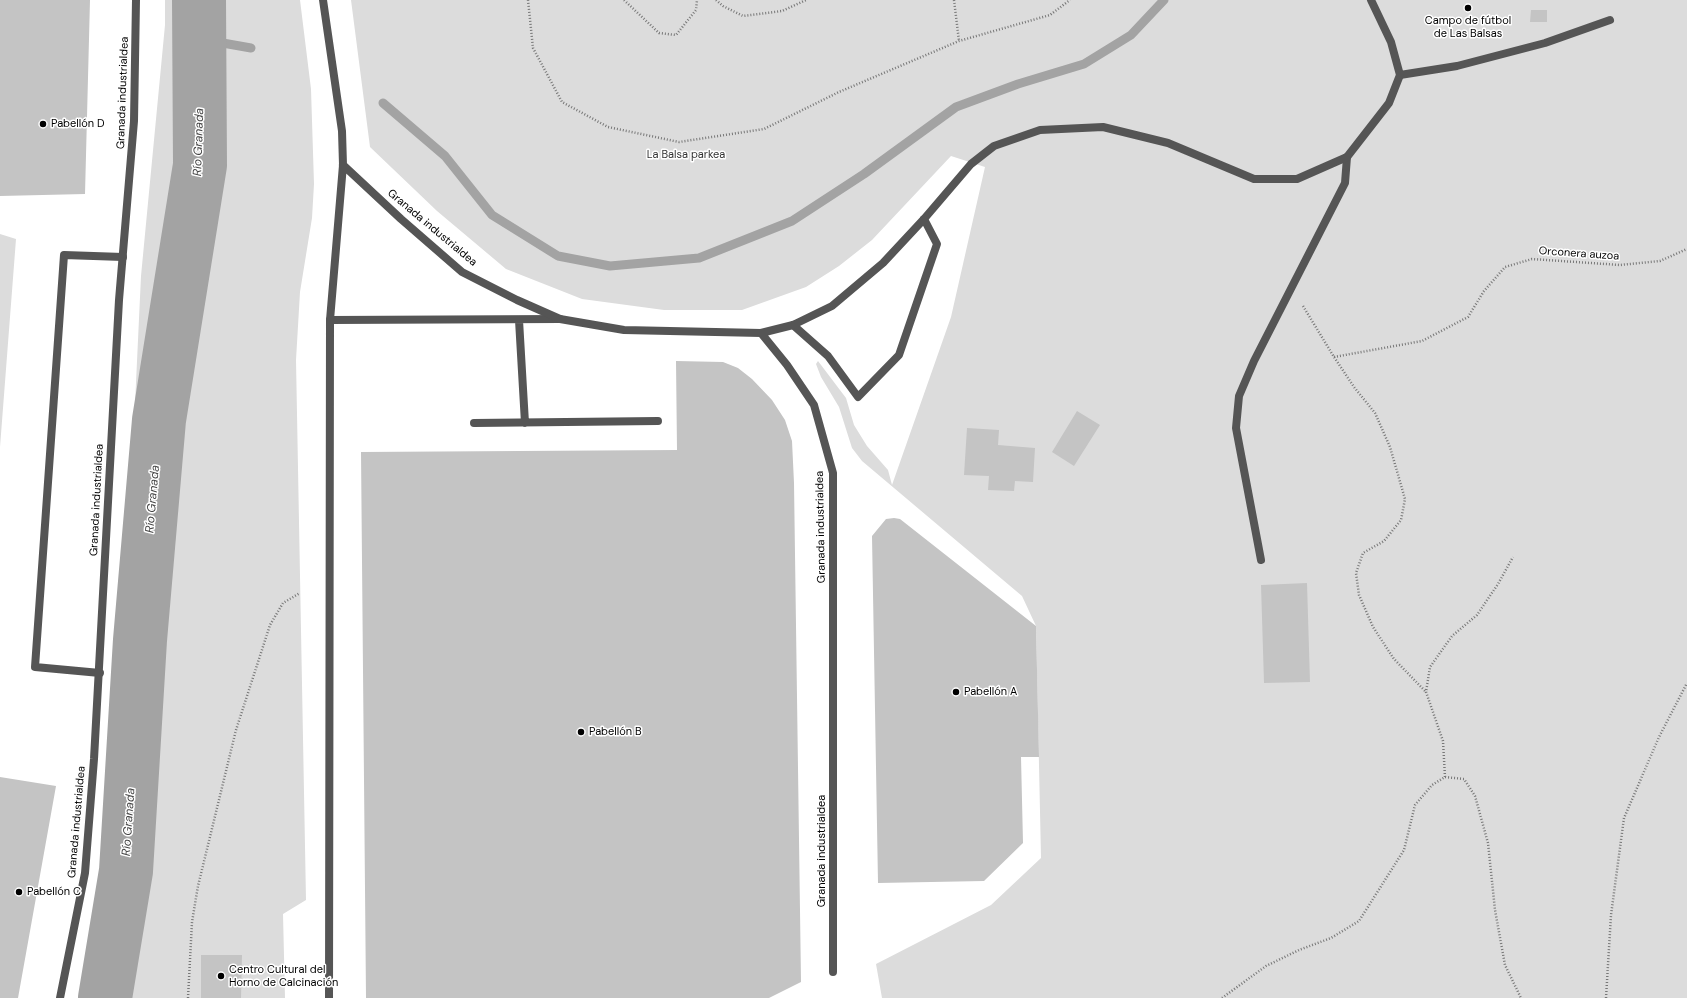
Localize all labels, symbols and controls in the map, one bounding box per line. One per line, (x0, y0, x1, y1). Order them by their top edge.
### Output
marker: Campo de fútbol de Las Balsas (1463, 3, 1473, 13)
place label: Campo de fútbol de Las Balsas (1425, 14, 1511, 40)
street label: Granada industrialdea (114, 37, 132, 149)
water label: Río Granada (191, 108, 207, 176)
place label: Pabellón D (51, 117, 104, 131)
marker: Pabellón D (38, 119, 48, 129)
park label: La Balsa parkea (647, 148, 725, 162)
street label: Granada industrialdea (385, 187, 479, 269)
street label: Orconera auzoa (1538, 245, 1620, 263)
street label: Granada industrialdea (87, 443, 107, 557)
water label: Río Granada (143, 464, 163, 534)
street label: Granada industrialdea (813, 471, 829, 583)
place label: Pabellón A (964, 685, 1017, 699)
marker: Pabellón A (951, 687, 961, 697)
place label: Pabellón B (589, 725, 642, 739)
marker: Pabellón B (576, 727, 586, 737)
street label: Granada industrialdea (66, 765, 88, 879)
water label: Río Granada (119, 787, 139, 857)
street label: Granada industrialdea (815, 795, 829, 907)
place label: Pabellón C (27, 885, 81, 899)
marker: Pabellón C (14, 887, 24, 897)
place label: Centro Cultural del Horno de Calcinación (229, 963, 338, 989)
marker: Centro Cultural del Horno de Calcinación (216, 971, 226, 981)

